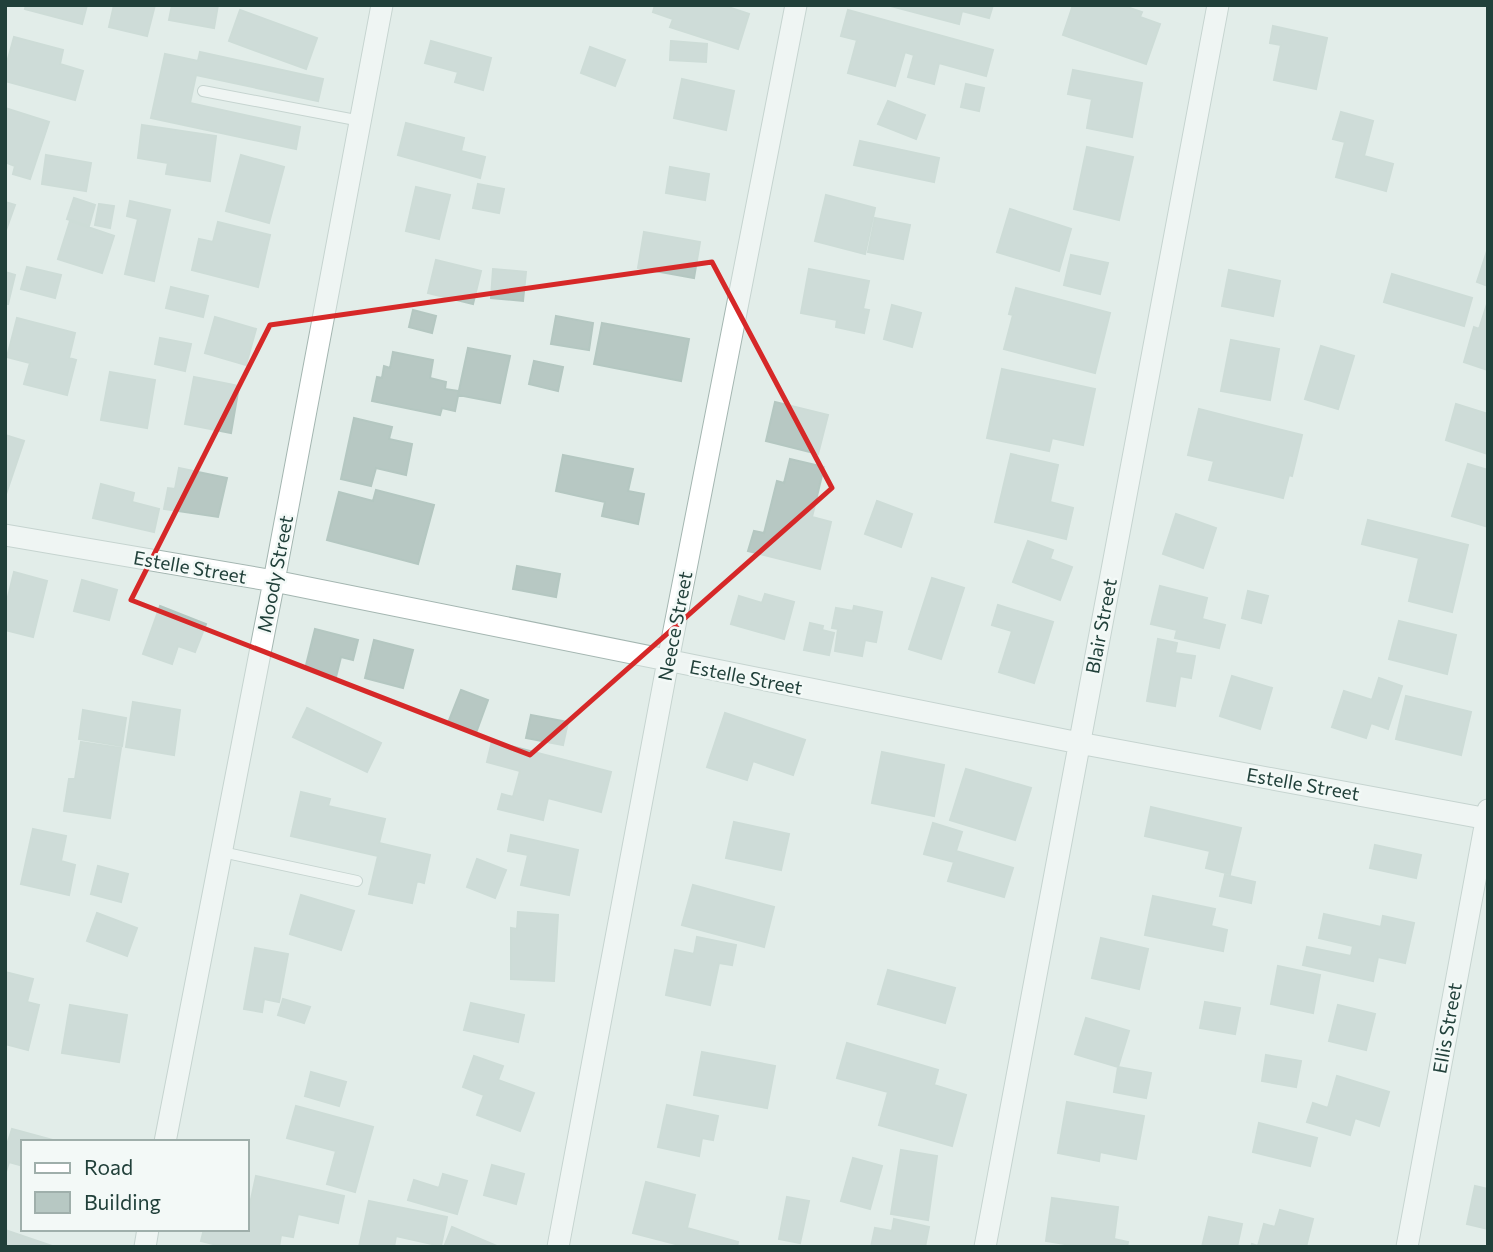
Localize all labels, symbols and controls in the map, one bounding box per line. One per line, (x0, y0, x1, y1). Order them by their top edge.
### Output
street label: Moody Street (252, 513, 297, 635)
street label: Estelle Street (132, 545, 249, 588)
street label: Neece Street (653, 569, 696, 683)
street label: Blair Street (1080, 576, 1121, 676)
street label: Estelle Street (688, 654, 805, 699)
street label: Estelle Street (1245, 762, 1362, 805)
street label: Ellis Street (1427, 981, 1466, 1075)
legend (21, 1140, 248, 1231)
text: Road (84, 1154, 133, 1179)
text: Building (84, 1189, 161, 1214)

